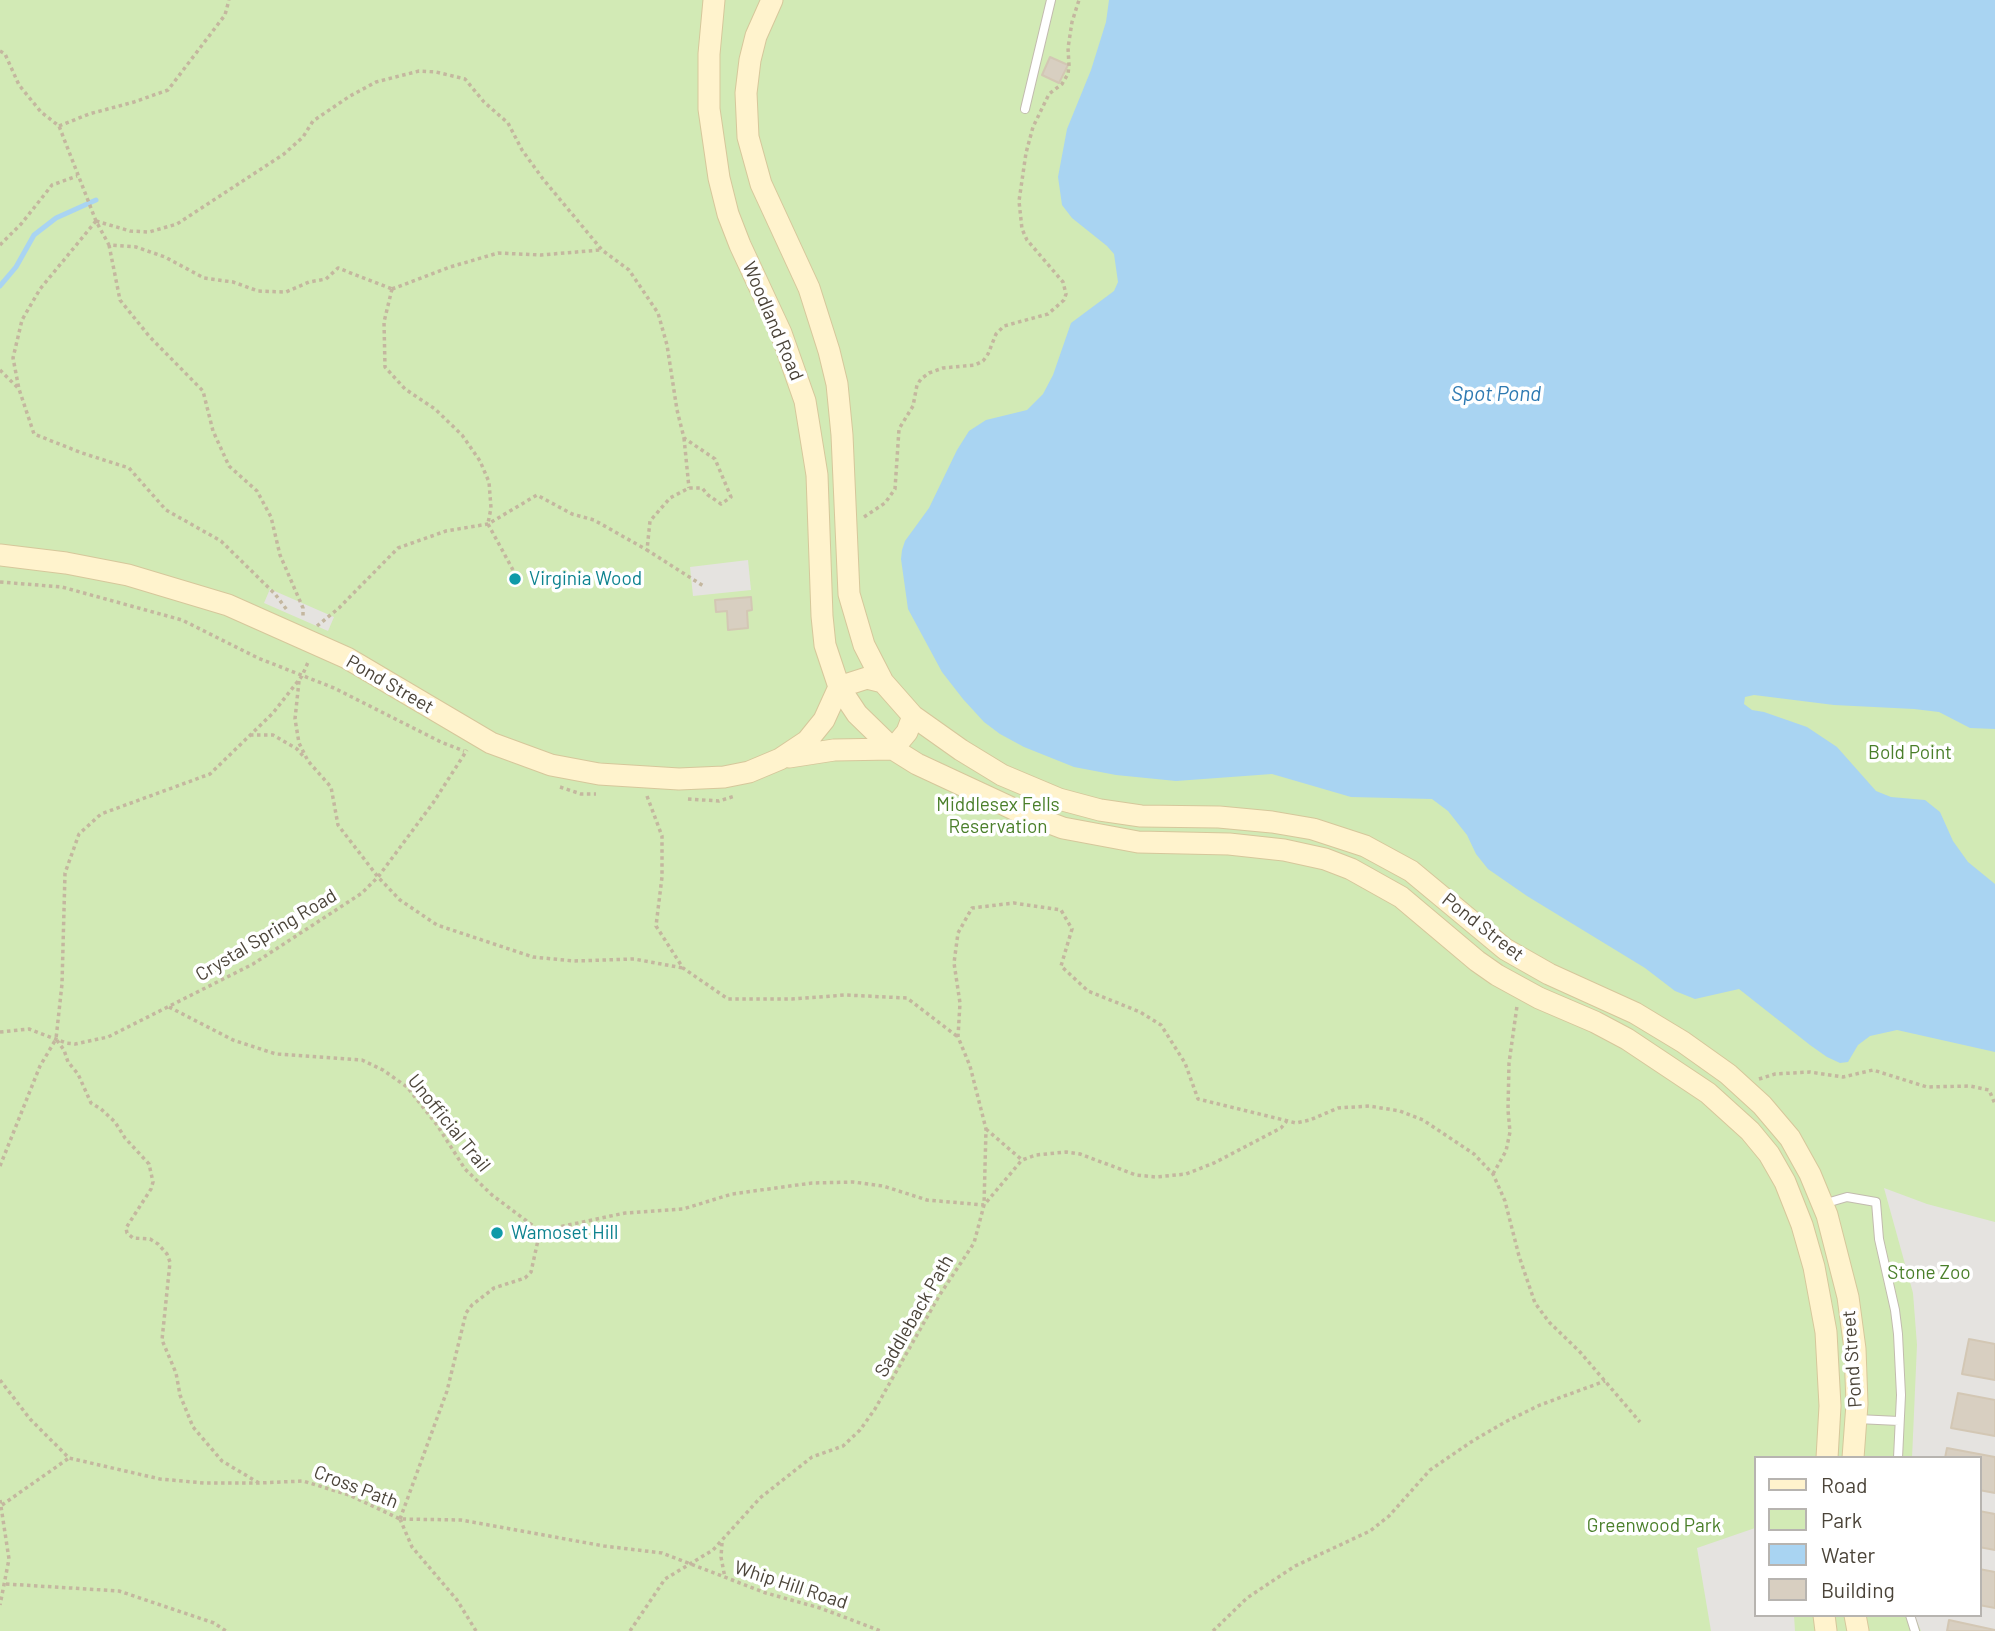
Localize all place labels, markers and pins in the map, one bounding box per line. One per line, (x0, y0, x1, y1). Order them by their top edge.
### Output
place label: Virginia Wood (529, 568, 642, 590)
marker: Virginia Wood (507, 571, 523, 587)
place label: Wamoset Hill (511, 1222, 618, 1244)
marker: Wamoset Hill (489, 1225, 505, 1241)

